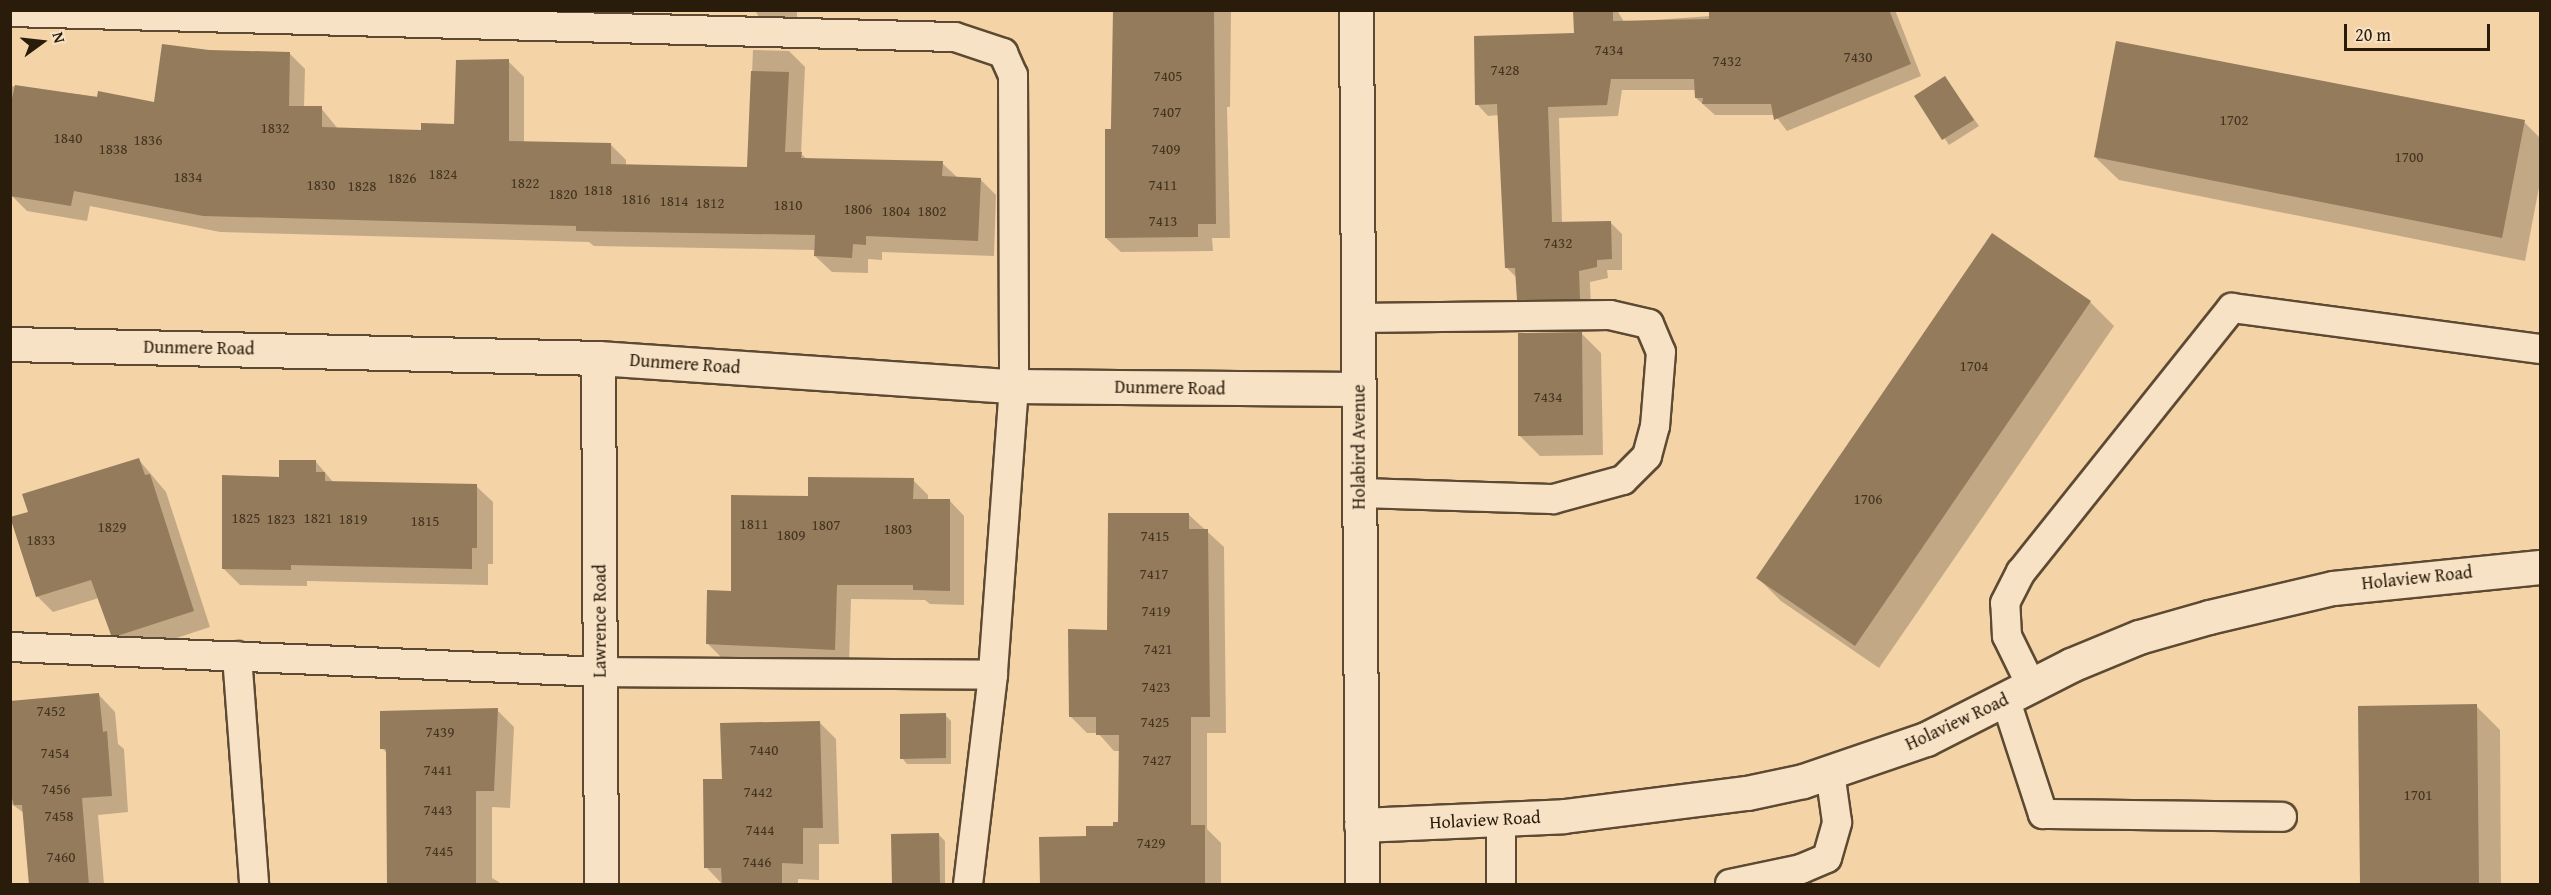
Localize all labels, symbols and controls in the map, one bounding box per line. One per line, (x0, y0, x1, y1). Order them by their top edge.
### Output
north arrow (12, 12, 72, 72)
scale bar (2347, 12, 2492, 50)
text: 20 m (2355, 21, 2391, 48)
text: N (46, 29, 72, 46)
house number: 7434 (1595, 41, 1623, 59)
house number: 7430 (1844, 48, 1872, 66)
house number: 7432 (1713, 52, 1741, 70)
house number: 7428 (1491, 61, 1519, 79)
house number: 7405 (1154, 67, 1182, 85)
house number: 7407 (1153, 103, 1181, 121)
house number: 1702 (2220, 111, 2248, 129)
house number: 1832 (261, 119, 289, 137)
house number: 1840 (54, 129, 82, 147)
house number: 1836 (134, 131, 162, 149)
house number: 1838 (99, 140, 127, 158)
house number: 7409 (1152, 140, 1180, 158)
house number: 1700 (2395, 148, 2423, 166)
house number: 1824 (429, 165, 457, 183)
house number: 1834 (174, 168, 202, 186)
house number: 1826 (388, 169, 416, 187)
house number: 1822 (511, 174, 539, 192)
house number: 1830 (307, 176, 335, 194)
house number: 7411 (1149, 176, 1177, 194)
house number: 1828 (348, 177, 376, 195)
house number: 1818 (584, 181, 612, 199)
house number: 1820 (549, 185, 577, 203)
house number: 1816 (622, 190, 650, 208)
house number: 1814 (660, 192, 688, 210)
house number: 1812 (696, 194, 724, 212)
house number: 1810 (774, 196, 802, 214)
house number: 1806 (844, 200, 872, 218)
house number: 1804 (882, 202, 910, 220)
house number: 1802 (918, 202, 946, 220)
house number: 7413 (1149, 212, 1177, 230)
house number: 7432 (1544, 234, 1572, 252)
street label: Dunmere Road (143, 336, 255, 360)
street label: Dunmere Road (629, 349, 741, 379)
house number: 1704 (1960, 357, 1988, 375)
street label: Dunmere Road (1114, 376, 1226, 400)
street label: Holabird Avenue (1348, 384, 1370, 510)
house number: 7434 (1534, 388, 1562, 406)
house number: 1706 (1854, 490, 1882, 508)
house number: 1825 (232, 509, 260, 527)
house number: 1821 (304, 509, 332, 527)
house number: 1823 (267, 510, 295, 528)
house number: 1819 (339, 510, 367, 528)
house number: 1815 (411, 512, 439, 530)
house number: 1811 (740, 515, 768, 533)
house number: 1807 (812, 516, 840, 534)
house number: 1829 (98, 518, 126, 536)
house number: 1803 (884, 520, 912, 538)
house number: 1809 (777, 526, 805, 544)
house number: 7415 (1141, 527, 1169, 545)
house number: 1833 (27, 531, 55, 549)
street label: Holaview Road (2361, 561, 2473, 595)
street label: Lawrence Road (589, 564, 611, 678)
house number: 7417 (1140, 565, 1168, 583)
house number: 7419 (1142, 602, 1170, 620)
house number: 7421 (1144, 640, 1172, 658)
house number: 7423 (1142, 678, 1170, 696)
street label: Holaview Road (1902, 689, 2012, 755)
house number: 7452 (37, 702, 65, 720)
house number: 7425 (1141, 713, 1169, 731)
house number: 7439 (426, 723, 454, 741)
house number: 7440 (750, 741, 778, 759)
house number: 7454 (41, 744, 69, 762)
house number: 7427 (1143, 751, 1171, 769)
house number: 7441 (424, 761, 452, 779)
house number: 7456 (42, 780, 70, 798)
house number: 7442 (744, 783, 772, 801)
house number: 1701 (2404, 786, 2432, 804)
house number: 7443 (424, 801, 452, 819)
street label: Holaview Road (1429, 806, 1541, 834)
house number: 7458 (45, 807, 73, 825)
house number: 7444 (746, 821, 774, 839)
house number: 7429 (1137, 834, 1165, 852)
house number: 7445 (425, 842, 453, 860)
house number: 7460 (47, 848, 75, 866)
house number: 7446 (743, 853, 771, 871)

